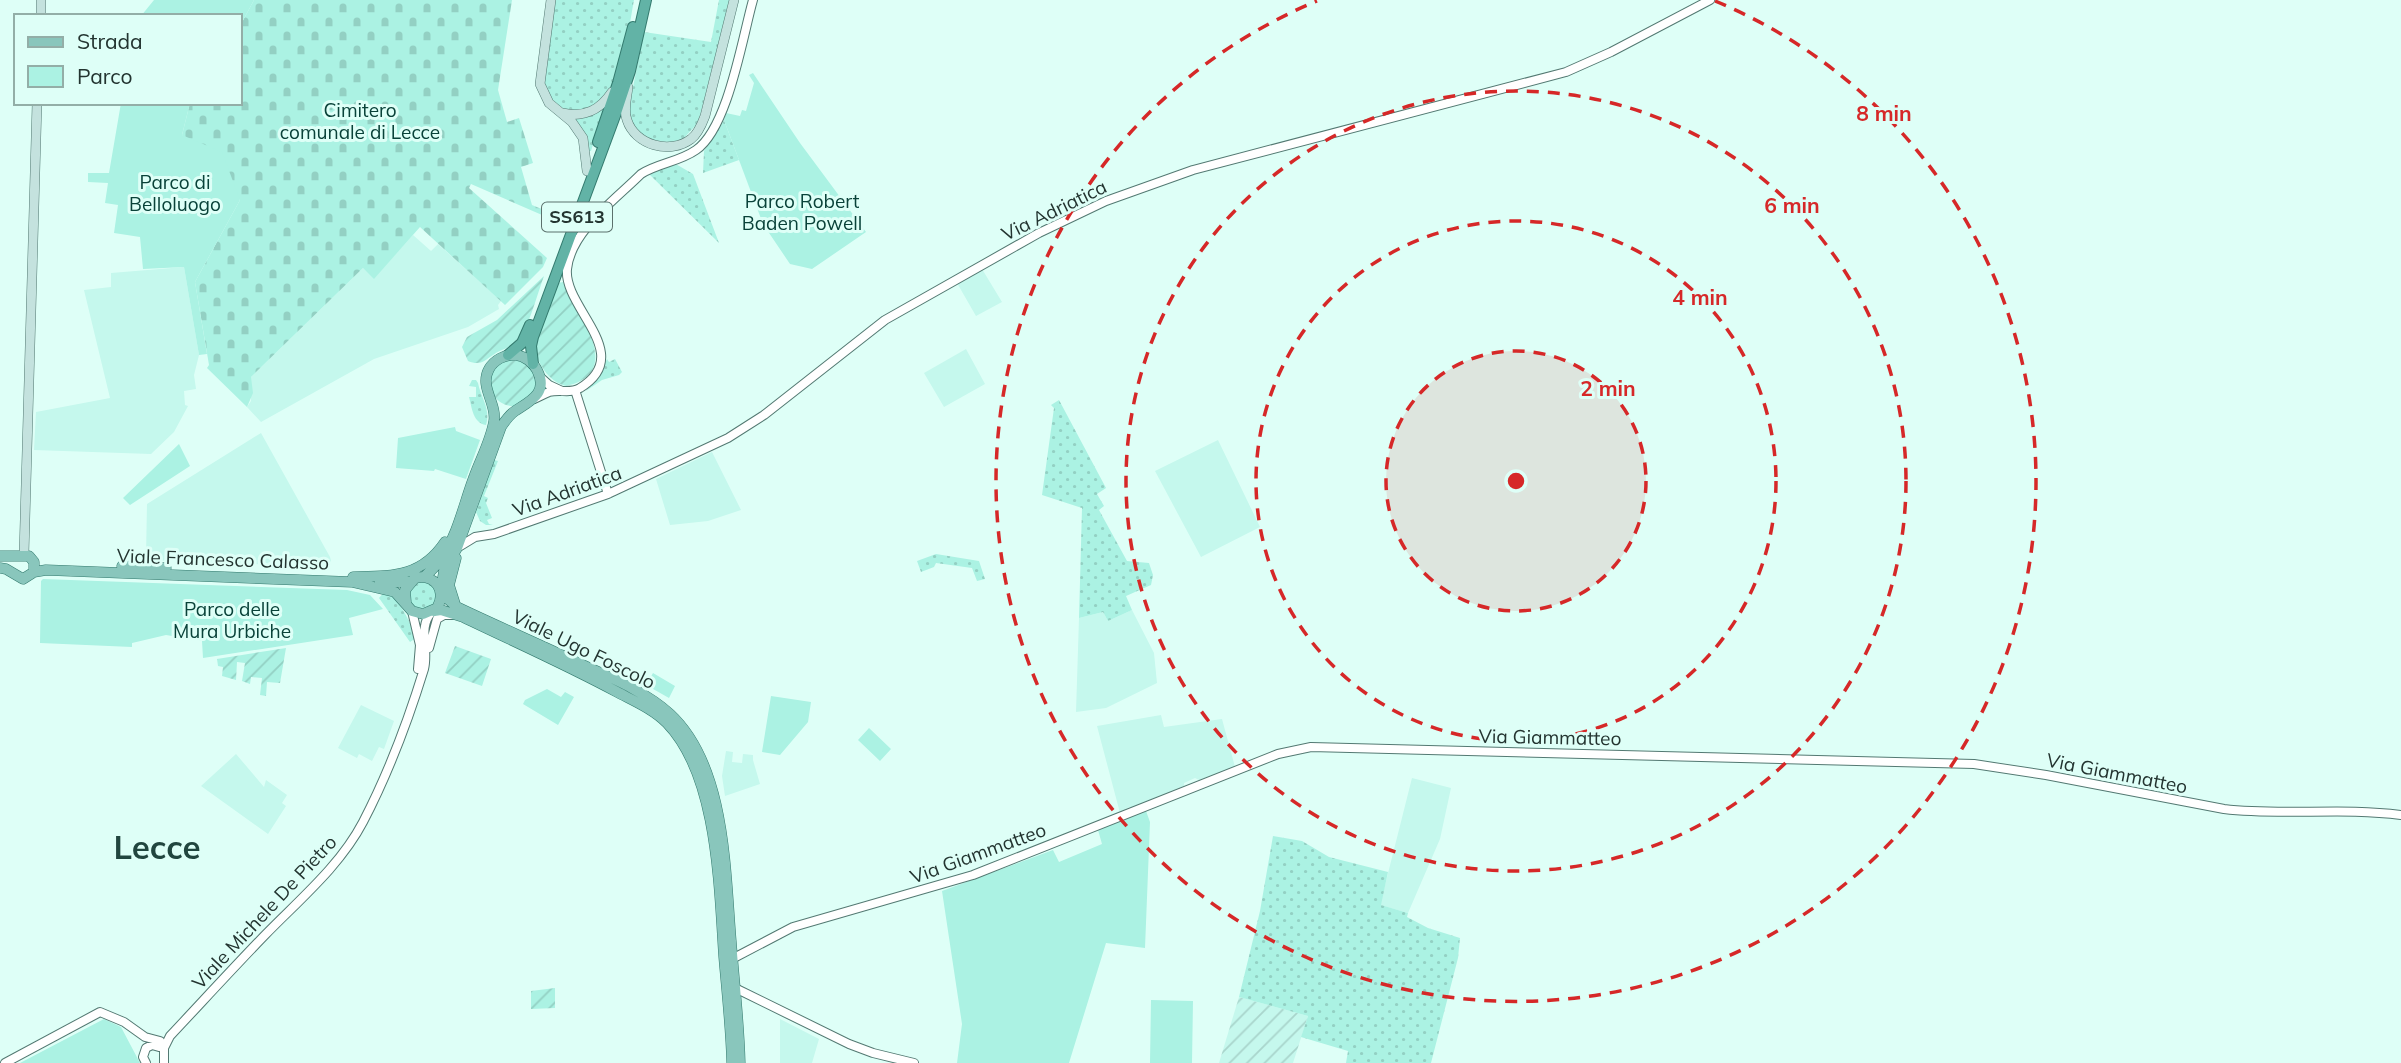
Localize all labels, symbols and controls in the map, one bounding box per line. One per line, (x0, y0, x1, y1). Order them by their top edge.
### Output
legend (14, 14, 242, 105)
text: Strada (77, 28, 143, 54)
text: Parco (77, 63, 132, 89)
park label: Cimitero comunale di Lecce (280, 98, 440, 144)
text: 8 min (1856, 100, 1912, 126)
park label: Parco di Belloluogo (129, 170, 221, 216)
street label: Via Adriatica (997, 174, 1111, 246)
park label: Parco Robert Baden Powell (742, 189, 862, 235)
text: 6 min (1764, 192, 1820, 218)
road number: SS613 (542, 202, 612, 232)
text: 4 min (1672, 284, 1728, 310)
text: 2 min (1580, 375, 1636, 401)
street label: Via Adriatica (509, 460, 625, 522)
centre of rings (1504, 469, 1528, 493)
street label: Viale Francesco Calasso (116, 543, 330, 575)
park label: Parco delle Mura Urbiche (173, 597, 291, 643)
street label: Viale Ugo Foscolo (509, 604, 659, 694)
street label: Via Giammatteo (1478, 724, 1622, 750)
street label: Via Giammatteo (2045, 748, 2189, 798)
street label: Via Giammatteo (907, 817, 1049, 889)
district label: Lecce (113, 826, 201, 867)
street label: Viale Michele De Pietro (187, 830, 341, 994)

